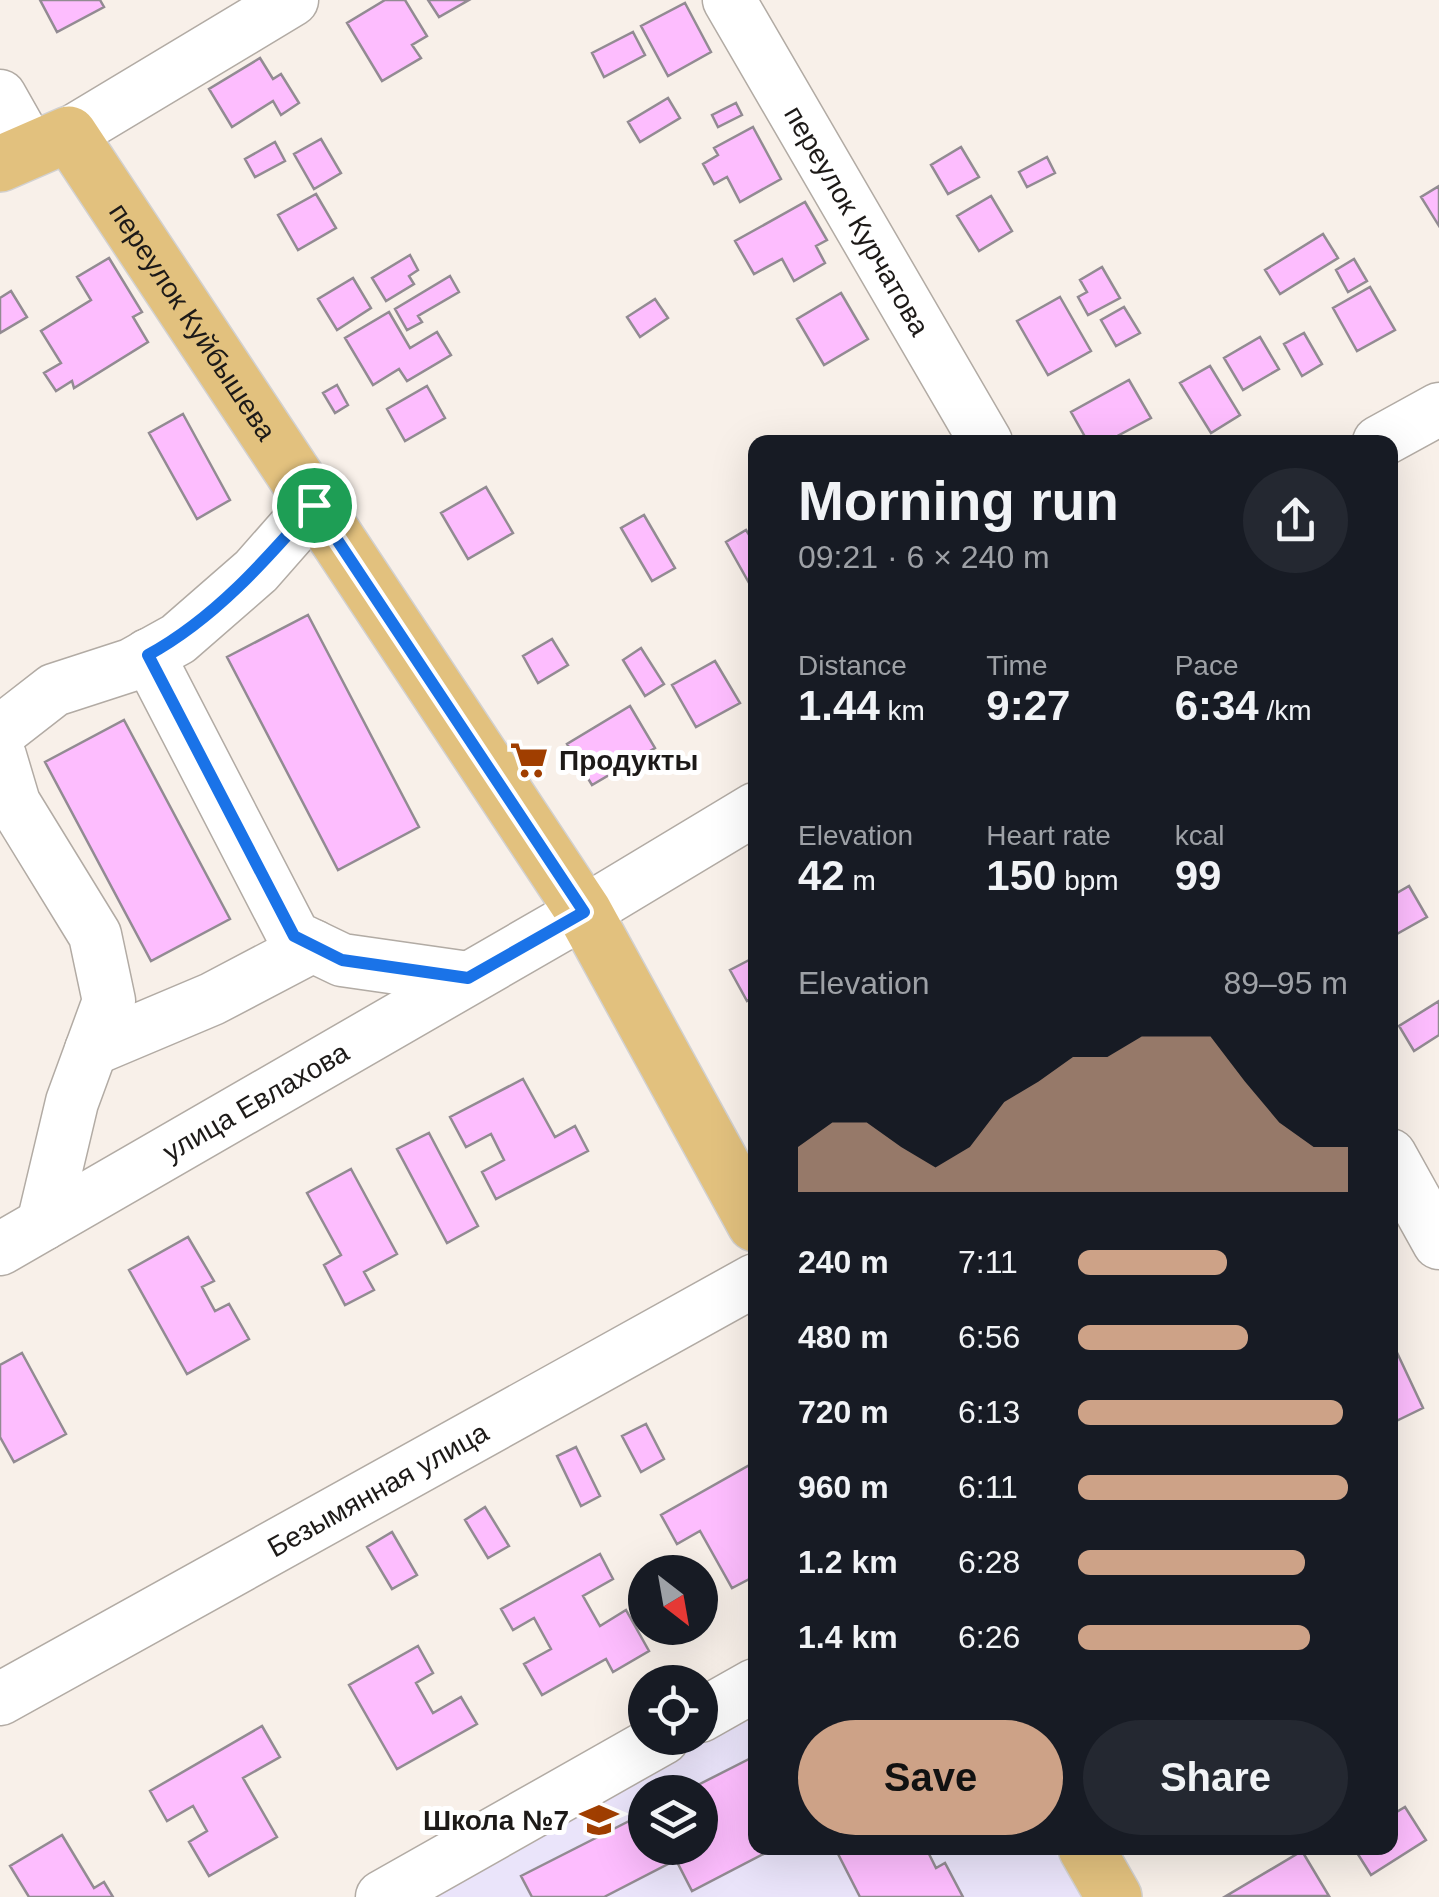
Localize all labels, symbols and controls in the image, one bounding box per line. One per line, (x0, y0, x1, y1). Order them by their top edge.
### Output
street label: переулок Курчатова (778, 101, 936, 341)
street label: переулок Куйбышева (103, 197, 282, 446)
pin (272, 463, 357, 548)
button: share (1243, 468, 1348, 573)
text: Morning run (798, 470, 1119, 532)
icon: arrive (287, 478, 342, 533)
text: 09:21 · 6 × 240 m (798, 539, 1050, 575)
text: Distance (798, 650, 907, 681)
text: Time (986, 650, 1048, 681)
text: Pace (1175, 650, 1238, 681)
text: 1.44 (798, 682, 880, 729)
text: 9:27 (986, 682, 1070, 729)
text: 6:34 (1175, 682, 1259, 729)
text: km (880, 695, 925, 726)
text: /km (1259, 695, 1312, 726)
supermarket icon: Продукты (508, 739, 550, 781)
place label: Продукты (559, 745, 698, 776)
text: Elevation (798, 820, 913, 851)
text: Heart rate (986, 820, 1111, 851)
text: kcal (1175, 820, 1224, 851)
text: 42 (798, 852, 845, 899)
text: 150 (986, 852, 1056, 899)
text: 99 (1175, 852, 1221, 899)
text: m (845, 865, 876, 896)
text: bpm (1056, 865, 1119, 896)
text: Elevation (798, 965, 930, 1001)
text: 89–95 m (1223, 965, 1348, 1001)
street label: улица Евлахова (157, 1036, 354, 1168)
text: 240 m (798, 1244, 889, 1280)
text: 7:11 (958, 1244, 1018, 1280)
text: 480 m (798, 1319, 889, 1355)
text: 6:56 (958, 1319, 1020, 1355)
text: 720 m (798, 1394, 889, 1430)
text: 6:13 (958, 1394, 1020, 1430)
street label: Безымянная улица (262, 1416, 494, 1563)
text: 960 m (798, 1469, 889, 1505)
text: 6:11 (958, 1469, 1018, 1505)
text: 1.2 km (798, 1544, 898, 1580)
text: 6:28 (958, 1544, 1020, 1580)
north arrow (628, 1555, 718, 1645)
map controls (628, 1555, 718, 1865)
text: 1.4 km (798, 1619, 898, 1655)
text: 6:26 (958, 1619, 1020, 1655)
button: locate (628, 1665, 718, 1755)
button: Save (798, 1720, 1063, 1835)
button: Share (1083, 1720, 1348, 1835)
button: layers (628, 1775, 718, 1865)
school or university icon: Школа №7 (578, 1799, 620, 1841)
place label: Школа №7 (423, 1805, 569, 1836)

